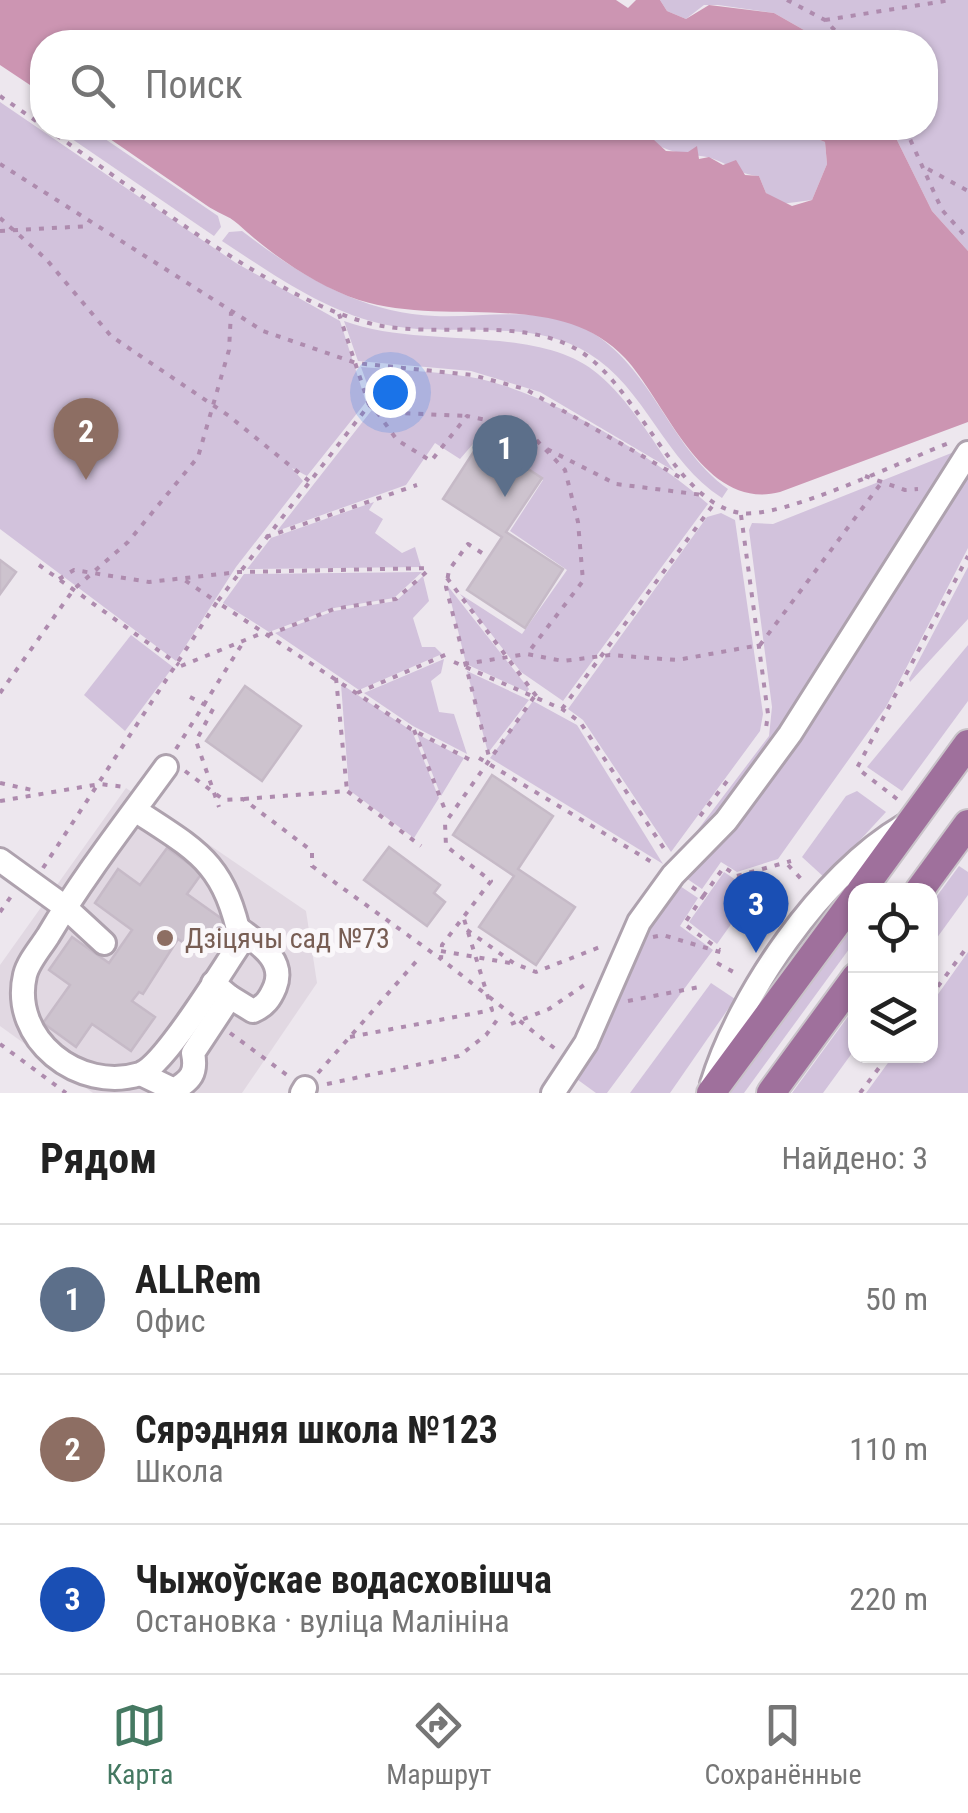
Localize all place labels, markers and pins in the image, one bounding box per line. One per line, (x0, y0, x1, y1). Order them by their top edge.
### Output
pin: 2 (54, 398, 118, 480)
pin: 1 (472, 414, 538, 497)
pin: 3 (724, 870, 788, 953)
place label: Дзіцячы сад №73 (185, 922, 390, 955)
marker: Дзіцячы сад №73 (154, 927, 176, 949)

